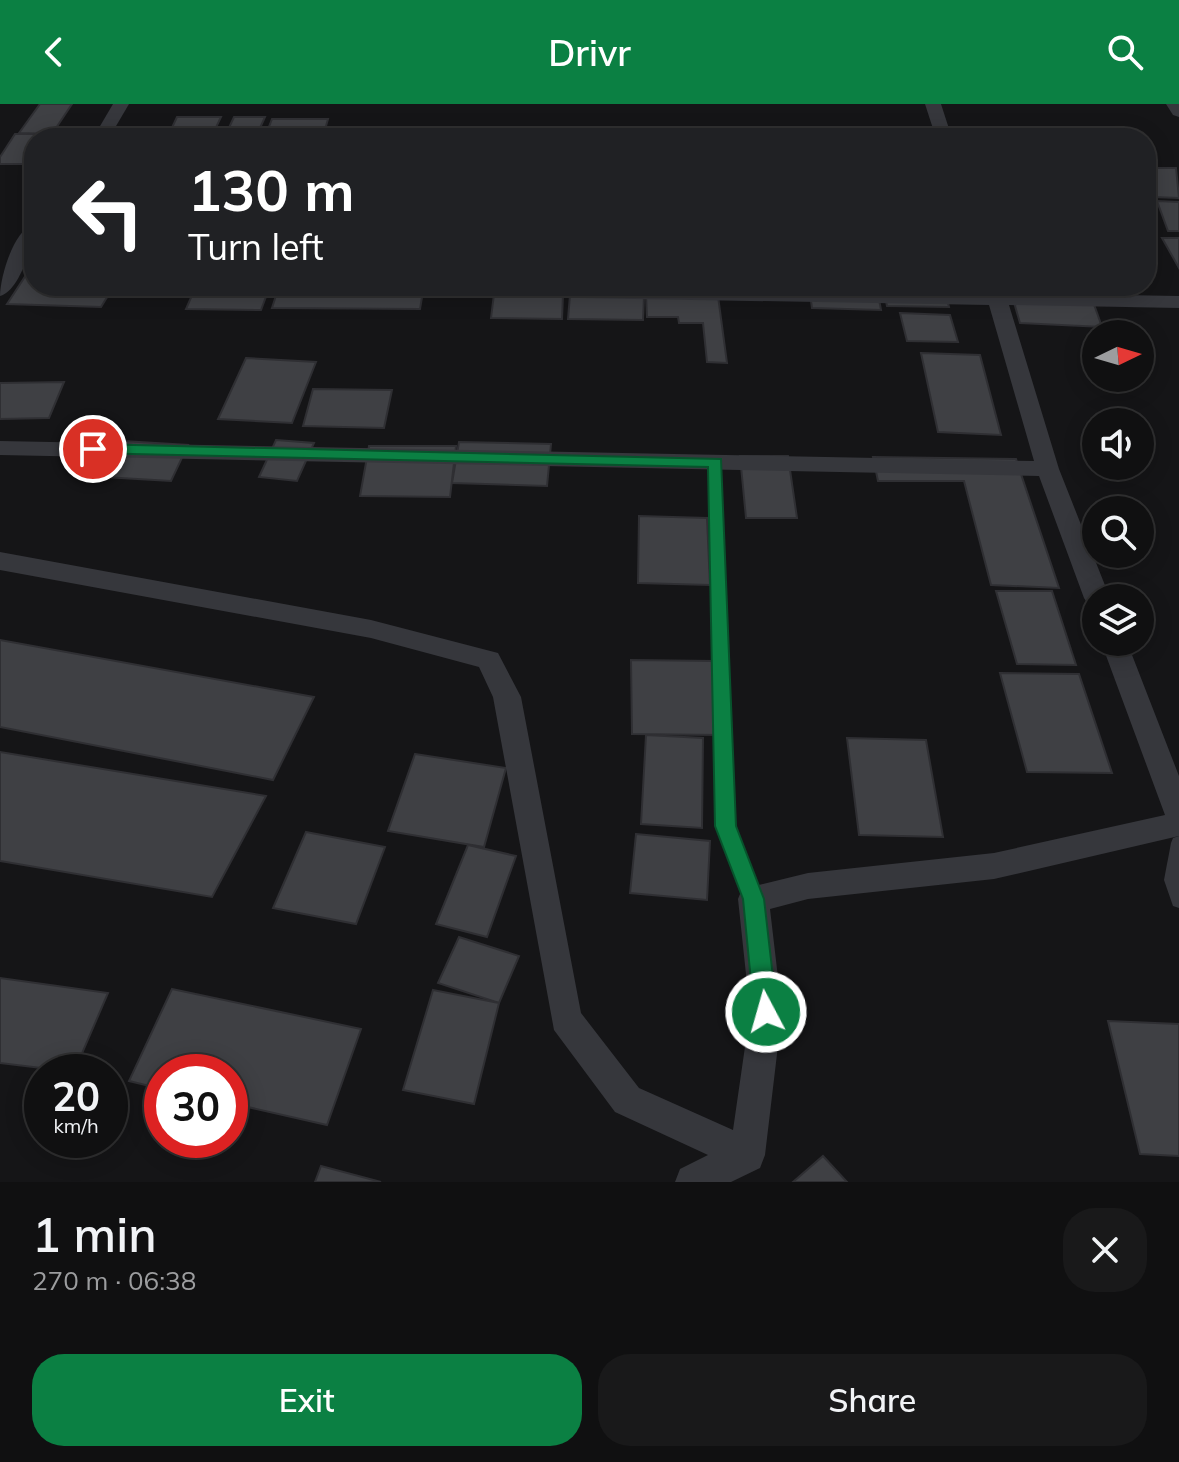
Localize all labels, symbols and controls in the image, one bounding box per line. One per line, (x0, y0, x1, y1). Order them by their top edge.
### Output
icon: back (32, 30, 76, 74)
text: Drivr (548, 30, 631, 75)
icon: search (1103, 30, 1147, 74)
text: 130 m (188, 155, 355, 225)
icon: left (56, 160, 160, 264)
text: Turn left (188, 224, 324, 269)
north arrow (1082, 320, 1154, 392)
map controls (1082, 320, 1154, 656)
button: sound (1082, 408, 1154, 480)
pin (59, 415, 127, 483)
icon: arrive (71, 427, 115, 471)
button: search (1082, 496, 1154, 568)
button: layers (1082, 584, 1154, 656)
position arrow (724, 970, 808, 1054)
speed limit sign: 30 (144, 1054, 248, 1158)
text: 20 (52, 1071, 100, 1121)
text: km/h (53, 1113, 99, 1138)
text: 1 min (32, 1204, 157, 1264)
button: close (1063, 1208, 1147, 1292)
text: 270 m · 06:38 (32, 1264, 196, 1297)
button: Exit (32, 1354, 582, 1446)
button: Share (598, 1354, 1147, 1446)

